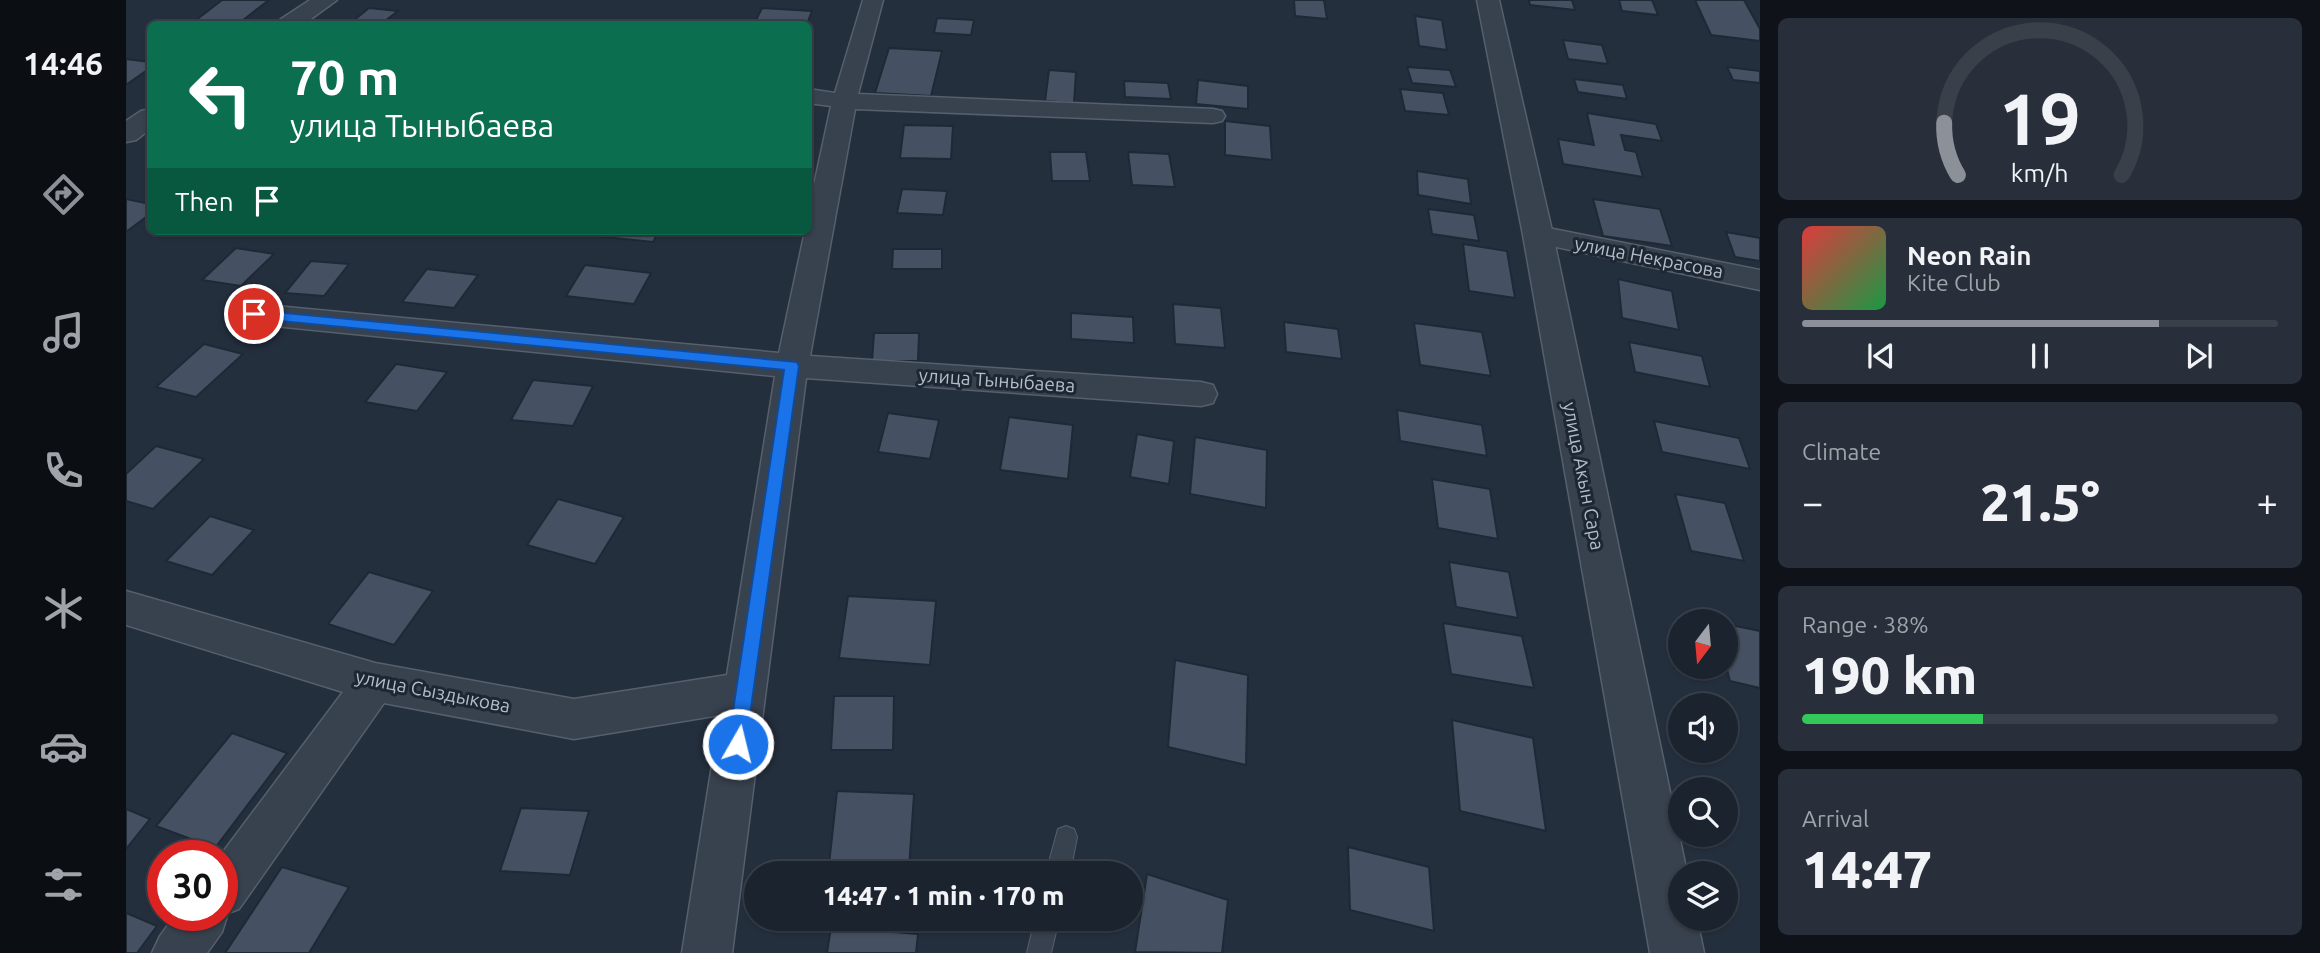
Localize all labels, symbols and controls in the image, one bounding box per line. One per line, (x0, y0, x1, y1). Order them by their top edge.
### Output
text: 14:46 (23, 45, 103, 81)
icon: left (175, 49, 266, 140)
text: 70 m (290, 49, 399, 104)
text: 19 (1999, 77, 2081, 159)
text: улица Тыныбаева (290, 107, 554, 143)
text: km/h (2011, 159, 2069, 187)
icon: directions (39, 170, 88, 219)
icon: arrive (248, 182, 286, 220)
text: Then (175, 187, 234, 216)
street label: улица Некрасова (1573, 232, 1725, 282)
text: Neon Rain (1907, 241, 2032, 270)
text: Kite Club (1907, 270, 2001, 295)
pin (224, 284, 284, 344)
icon: arrive (235, 295, 273, 333)
icon: music (39, 308, 88, 357)
icon: previous (1862, 337, 1900, 375)
icon: pause (2021, 337, 2059, 375)
icon: next (2180, 337, 2218, 375)
street label: улица Тыныбаева (918, 364, 1076, 396)
street label: улица Акын Сара (1559, 400, 1609, 552)
text: Climate (1802, 439, 1881, 464)
icon: phone (39, 446, 88, 495)
text: 21.5° (1980, 473, 2100, 531)
text: − (1802, 481, 1823, 523)
text: + (2257, 481, 2278, 523)
icon: climate (39, 584, 88, 633)
north arrow (1668, 609, 1738, 679)
map controls (1668, 609, 1738, 931)
text: Range · 38% (1802, 612, 1929, 637)
text: 190 km (1802, 646, 1977, 704)
street label: улица Сыздыкова (354, 665, 512, 717)
button: sound (1668, 693, 1738, 763)
position arrow (701, 707, 775, 781)
icon: car (39, 722, 88, 771)
button: search (1668, 777, 1738, 847)
text: Arrival (1802, 806, 1869, 831)
speed limit sign: 30 (147, 840, 238, 931)
text: 14:47 (1802, 840, 1932, 898)
icon: filters (39, 860, 88, 909)
button: layers (1668, 861, 1738, 931)
text: 14:47 · 1 min · 170 m (823, 881, 1064, 910)

